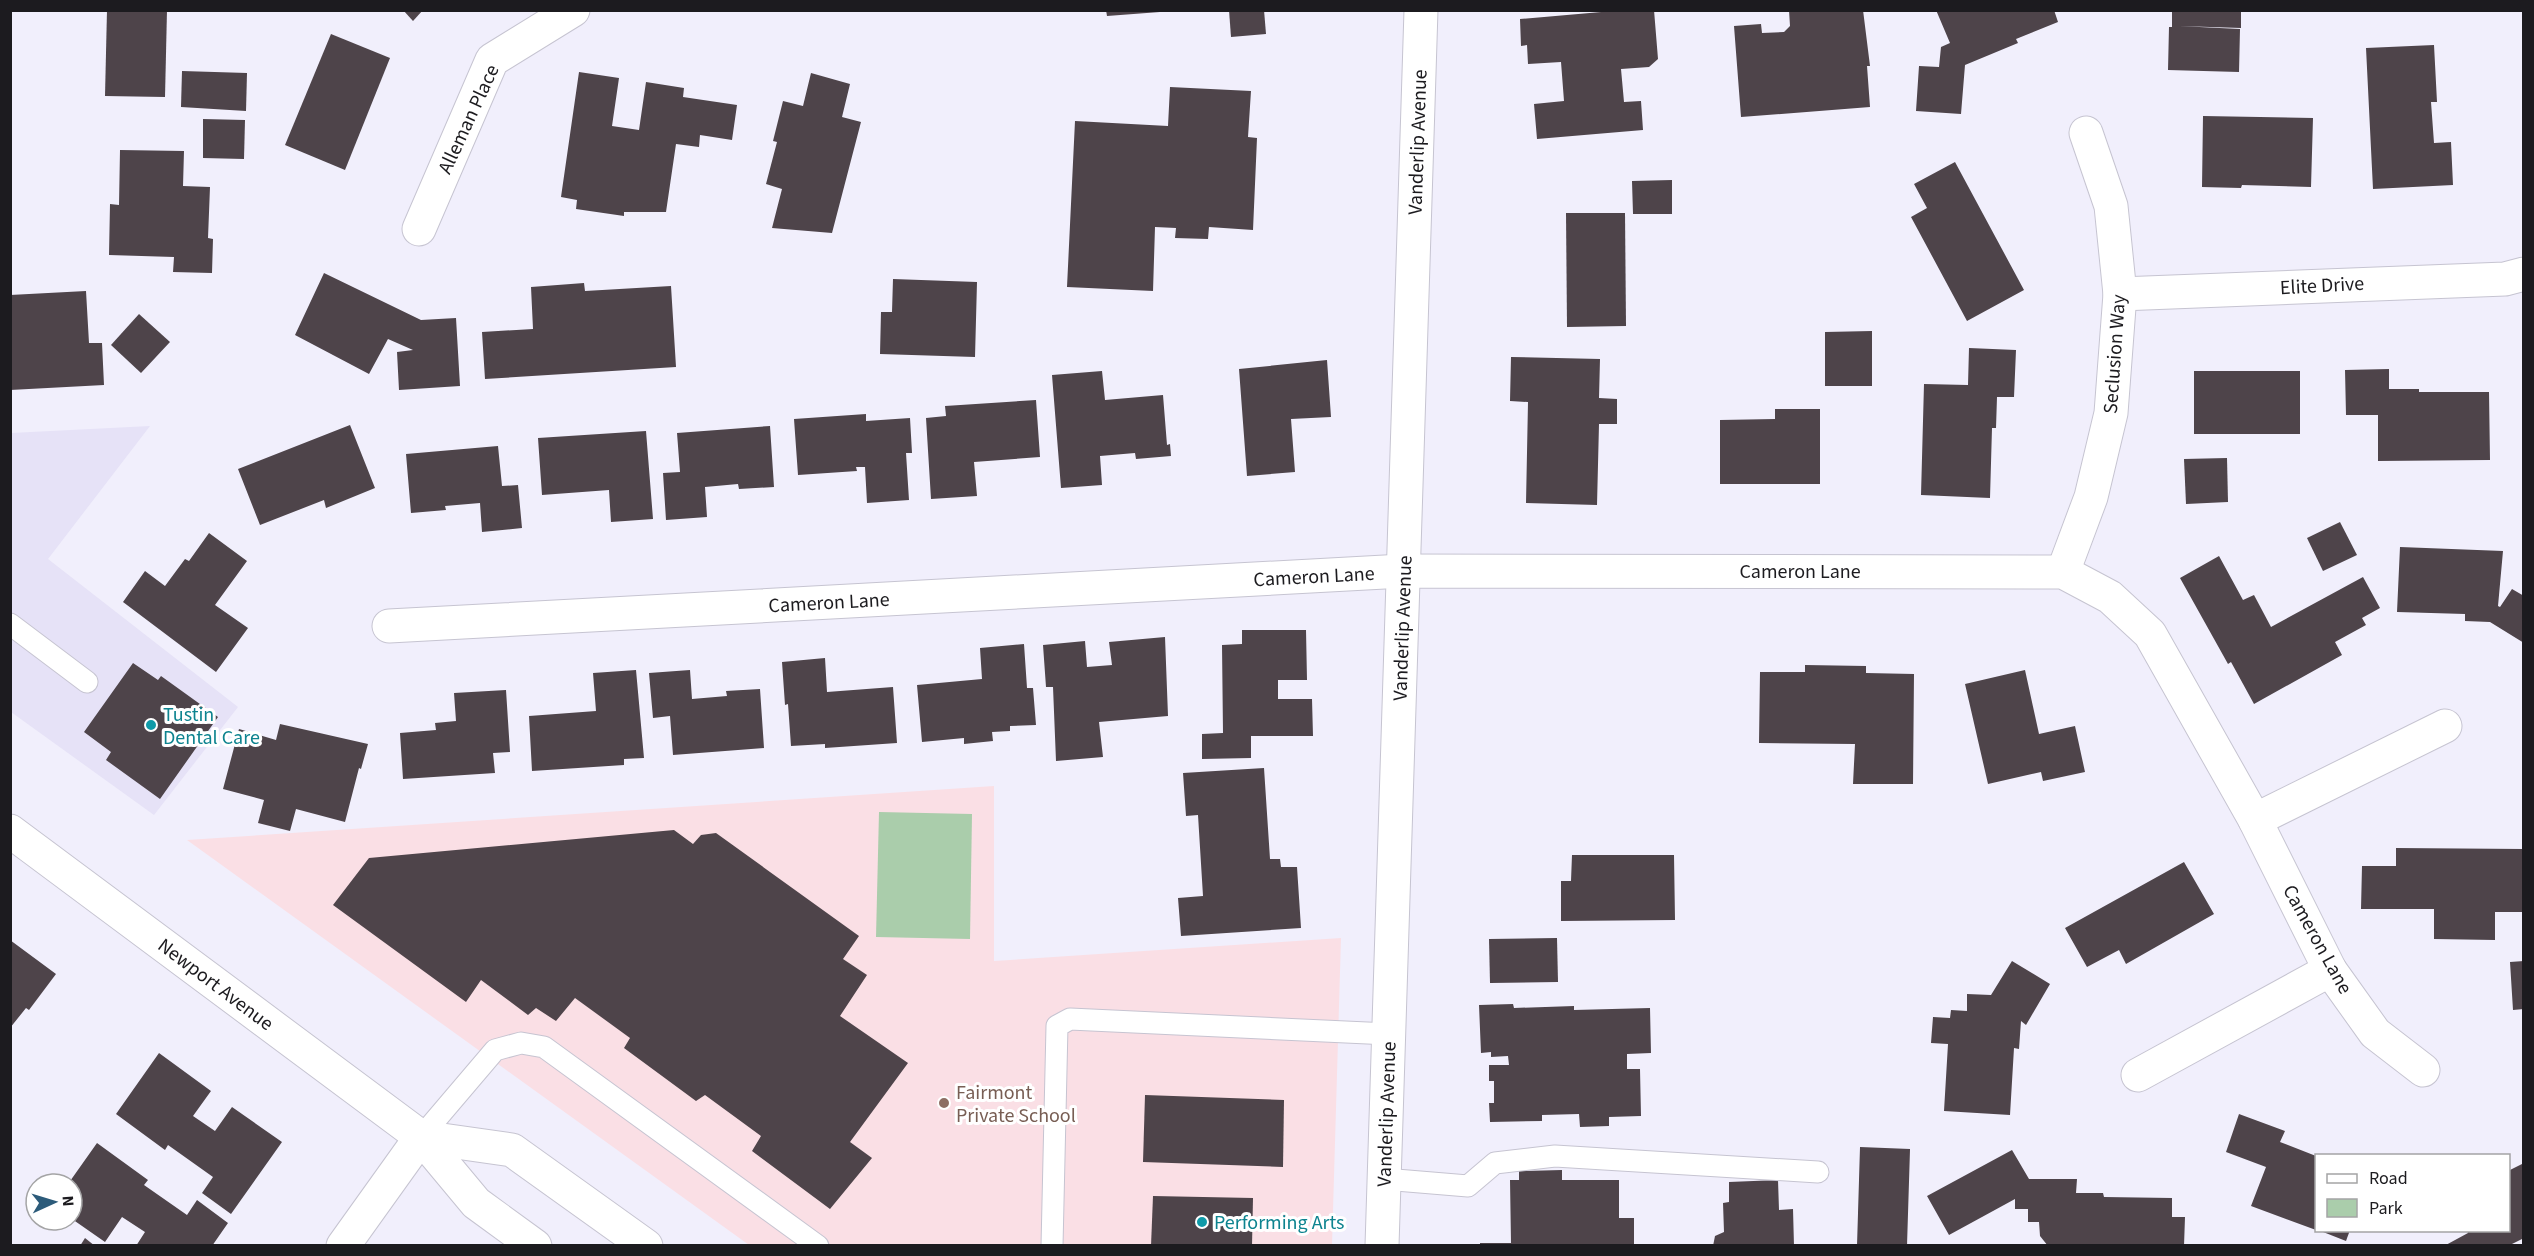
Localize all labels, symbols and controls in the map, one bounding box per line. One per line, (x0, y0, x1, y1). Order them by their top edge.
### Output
street label: Alleman Place (431, 60, 506, 179)
street label: Vanderlip Avenue (1401, 69, 1435, 215)
street label: Elite Drive (2279, 270, 2365, 302)
street label: Seclusion Way (2097, 293, 2133, 415)
street label: Vanderlip Avenue (1386, 555, 1420, 701)
street label: Cameron Lane (1739, 558, 1861, 586)
street label: Cameron Lane (1253, 560, 1375, 594)
street label: Cameron Lane (768, 586, 890, 620)
place label: Tustin Dental Care (163, 701, 260, 752)
marker: Tustin Dental Care (144, 718, 158, 732)
street label: Cameron Lane (2276, 880, 2359, 999)
street label: Newport Avenue (152, 932, 279, 1038)
street label: Vanderlip Avenue (1370, 1041, 1404, 1187)
place label: Fairmont Private School (956, 1079, 1076, 1130)
marker: Fairmont Private School (937, 1096, 951, 1110)
legend (2315, 1154, 2510, 1232)
text: Road (2369, 1166, 2408, 1191)
north arrow (24, 1172, 84, 1232)
text: N (57, 1195, 79, 1207)
text: Park (2369, 1196, 2403, 1221)
place label: Performing Arts (1214, 1209, 1344, 1237)
marker: Performing Arts (1195, 1215, 1209, 1229)

